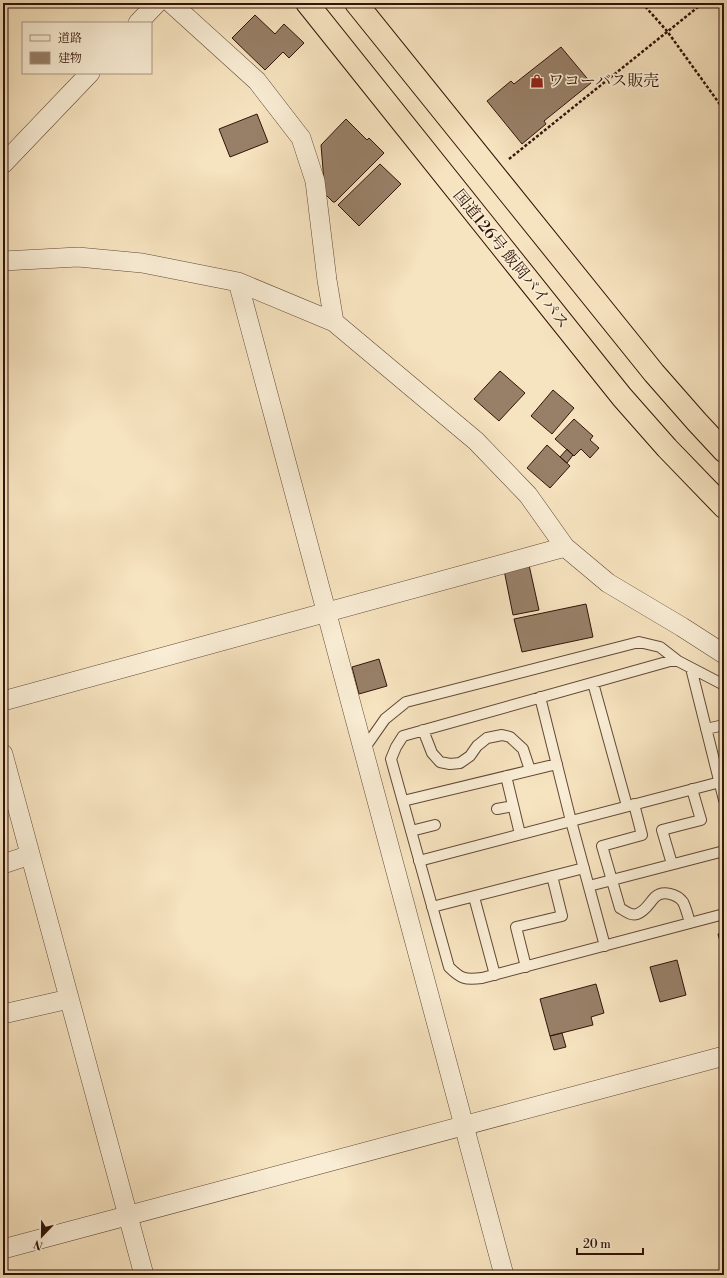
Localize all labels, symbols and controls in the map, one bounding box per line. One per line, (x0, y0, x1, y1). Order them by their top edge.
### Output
legend (22, 22, 152, 74)
text: 道路 (58, 31, 82, 46)
text: 建物 (58, 51, 82, 66)
place label: ワコーバス販売 (548, 71, 659, 91)
shop icon: ワコーバス販売 (529, 73, 545, 89)
street label: 国道126号 飯岡バイパス (449, 185, 573, 333)
north arrow (22, 1216, 62, 1256)
scale bar (577, 1230, 643, 1256)
text: N (32, 1236, 45, 1252)
text: 20 m (583, 1237, 611, 1252)

